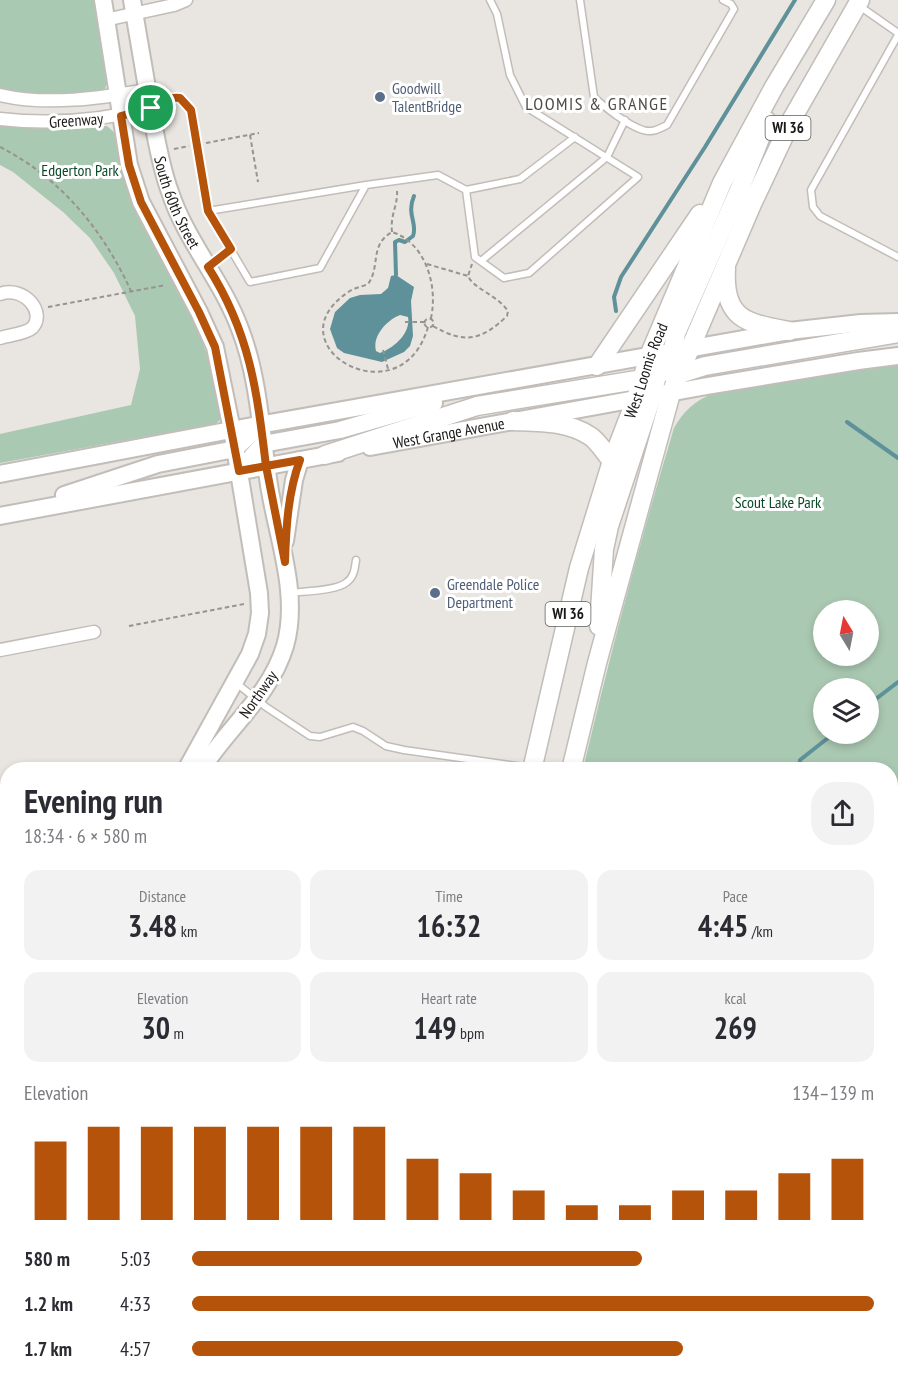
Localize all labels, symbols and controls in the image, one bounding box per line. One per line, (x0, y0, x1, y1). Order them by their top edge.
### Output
place label: Goodwill TalentBridge (392, 78, 462, 116)
pin (125, 82, 176, 133)
marker: Goodwill TalentBridge (373, 90, 387, 104)
icon: arrive (134, 91, 167, 124)
district label: LOOMIS & GRANGE (525, 92, 669, 115)
street label: Greenway (48, 108, 104, 132)
road number: WI 36 (766, 116, 810, 140)
street label: South 60th Street (150, 154, 205, 253)
park label: Edgerton Park (41, 160, 120, 180)
street label: West Loomis Road (620, 320, 672, 421)
street label: West Grange Avenue (391, 413, 506, 453)
park label: Scout Lake Park (735, 492, 822, 512)
place label: Greendale Police Department (447, 574, 539, 612)
marker: Greendale Police Department (428, 586, 442, 600)
north arrow (813, 600, 879, 666)
map controls (813, 600, 879, 744)
road number: WI 36 (546, 602, 590, 626)
street label: Northway (234, 666, 282, 722)
button: layers (813, 678, 879, 744)
text: Evening run (24, 779, 163, 822)
button: share (811, 782, 874, 845)
text: 18:34 · 6 × 580 m (24, 823, 147, 849)
text: Distance (139, 886, 186, 906)
text: Time (435, 886, 463, 906)
text: Pace (723, 886, 748, 906)
text: 3.48 (128, 906, 177, 945)
text: 16:32 (417, 906, 481, 945)
text: 4:45 (698, 906, 748, 945)
text: km (177, 921, 197, 941)
text: /km (748, 921, 773, 941)
text: Elevation (137, 988, 188, 1008)
text: Heart rate (421, 988, 477, 1008)
text: kcal (724, 988, 746, 1008)
text: 30 (141, 1008, 170, 1047)
text: 149 (414, 1008, 457, 1047)
text: 269 (714, 1008, 757, 1047)
text: m (170, 1023, 184, 1043)
text: bpm (457, 1023, 484, 1043)
text: Elevation (24, 1080, 88, 1106)
text: 134–139 m (792, 1080, 874, 1106)
text: 580 m (24, 1246, 70, 1272)
text: 5:03 (120, 1246, 151, 1272)
text: 1.2 km (24, 1291, 73, 1317)
text: 4:33 (120, 1291, 151, 1317)
text: 1.7 km (24, 1336, 72, 1362)
text: 4:57 (120, 1336, 151, 1362)

